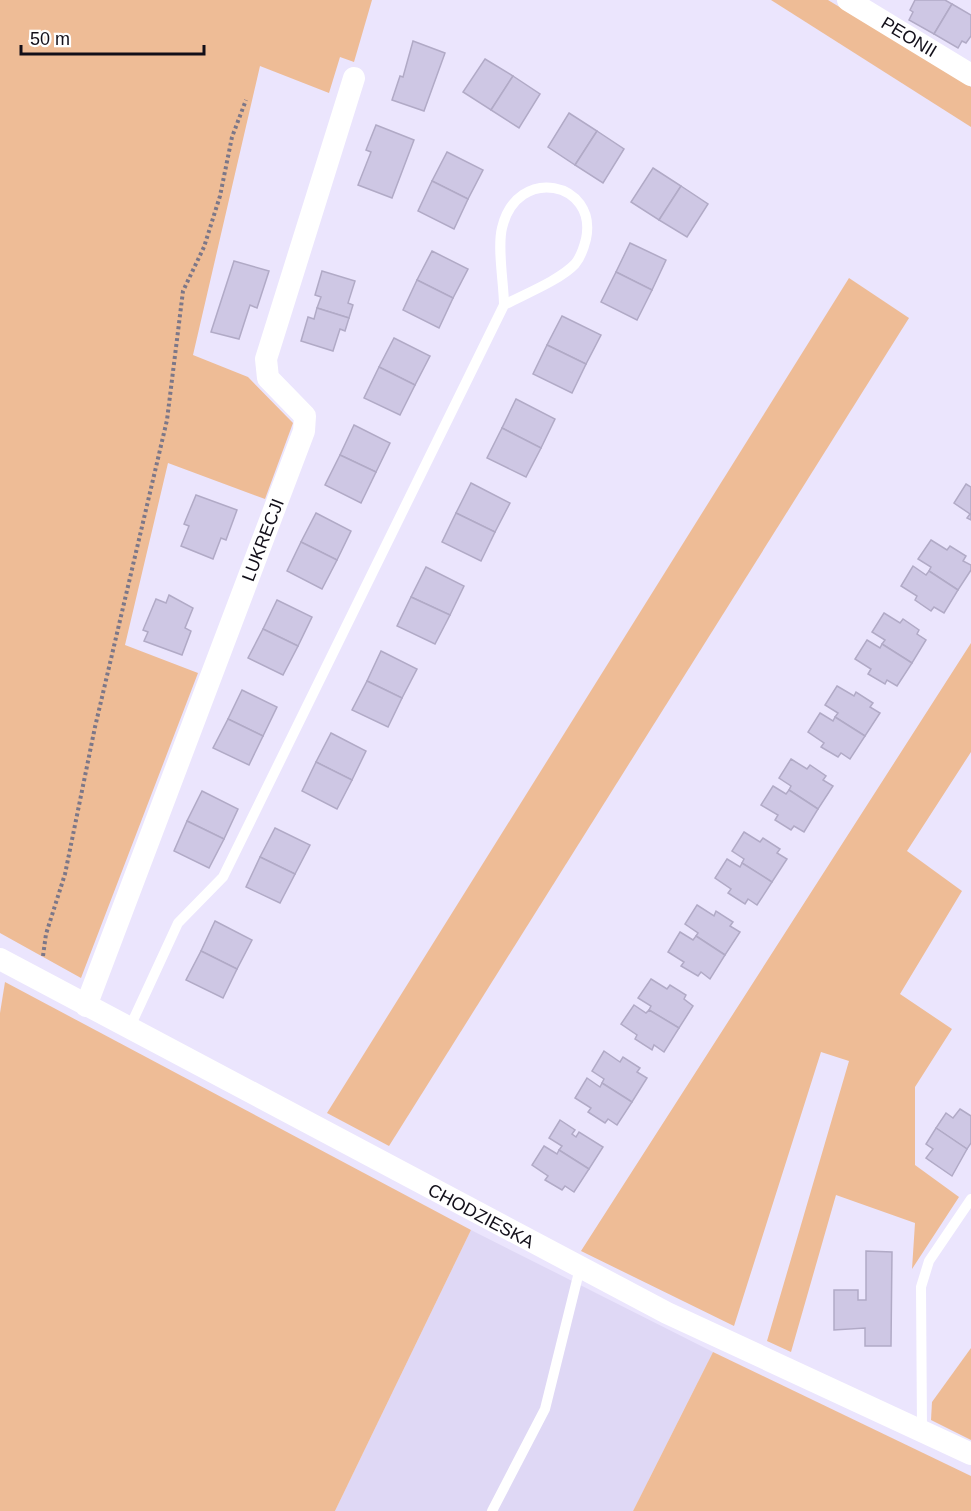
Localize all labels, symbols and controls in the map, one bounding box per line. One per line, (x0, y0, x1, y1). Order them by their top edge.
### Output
street label: PEONII (878, 13, 940, 61)
scale bar (21, 18, 204, 56)
text: 50 m (30, 29, 70, 49)
street label: LUKRECJI (238, 496, 288, 584)
street label: CHODZIESKA (425, 1180, 537, 1252)

